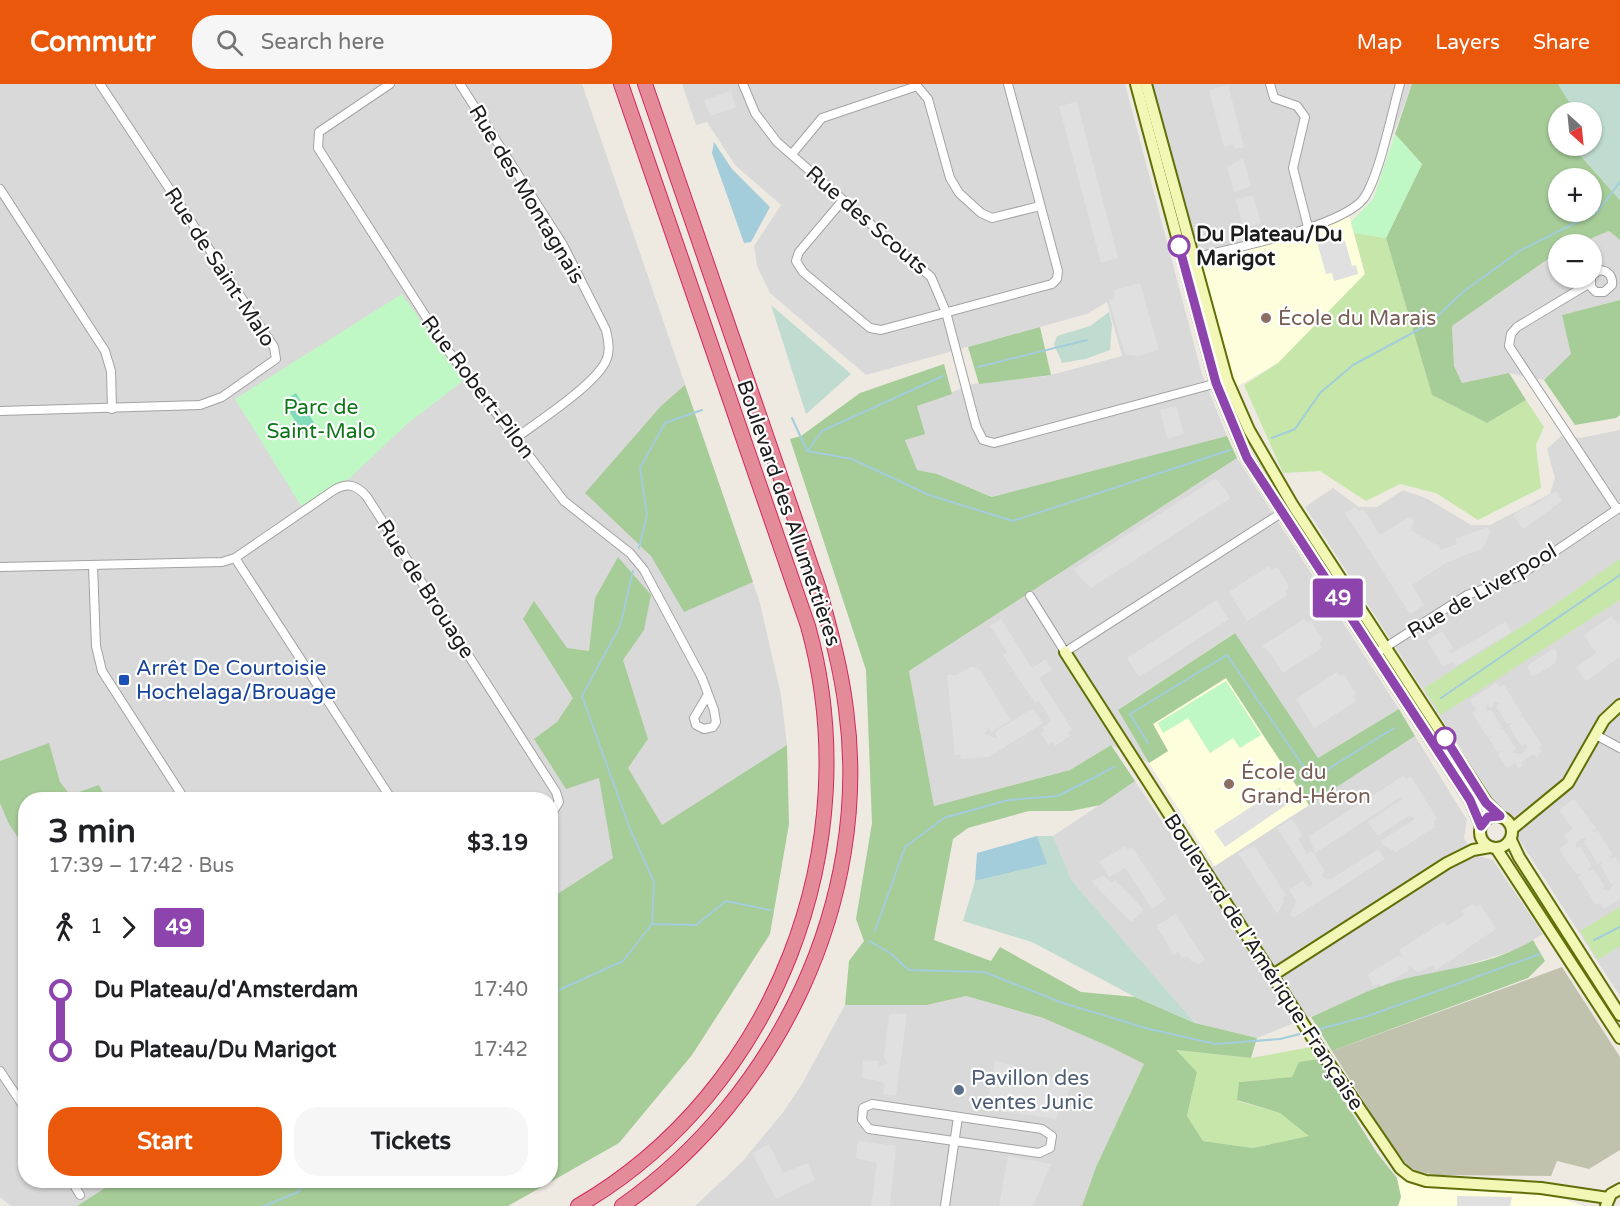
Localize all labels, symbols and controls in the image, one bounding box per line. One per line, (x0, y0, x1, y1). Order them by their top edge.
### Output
search box (192, 15, 612, 69)
text: Commutr (30, 25, 156, 59)
icon: search (213, 26, 246, 59)
text: Search here (261, 29, 385, 55)
text: Map (1357, 30, 1402, 55)
text: Layers (1435, 30, 1500, 55)
text: Share (1533, 30, 1590, 55)
street label: Rue des Montagnais (463, 100, 590, 288)
north arrow (1548, 102, 1602, 156)
map controls (1548, 102, 1602, 288)
street label: Rue des Scouts (801, 161, 933, 280)
button: + (1548, 168, 1602, 222)
street label: Rue de Saint-Malo (159, 183, 280, 352)
place label: Du Plateau/Du Marigot (1196, 222, 1343, 271)
button: − (1548, 234, 1602, 288)
marker: Du Plateau/Du Marigot (1168, 235, 1190, 257)
place label: École du Marais (1278, 306, 1436, 331)
street label: Rue Robert-Pilon (416, 311, 540, 464)
marker: École du Marais (1259, 311, 1273, 325)
street label: Boulevard des Allumettières (731, 377, 846, 649)
park label: Parc de Saint-Malo (266, 395, 376, 444)
street label: Rue de Brouage (371, 515, 480, 663)
street label: Rue de Liverpool (1403, 539, 1561, 644)
line badge: 49 (1311, 578, 1365, 618)
text: 49 (1325, 586, 1351, 611)
place label: Arrêt De Courtoisie Hochelaga/Brouage (136, 656, 336, 705)
marker: Arrêt De Courtoisie Hochelaga/Brouage (117, 673, 131, 687)
unlabelled marker (1434, 727, 1456, 749)
place label: École du Grand-Héron (1241, 760, 1371, 809)
marker: École du Grand-Héron (1222, 777, 1236, 791)
street label: Boulevard de l'Amérique-Française (1158, 809, 1369, 1115)
text: 3 min (48, 812, 136, 851)
text: $3.19 (467, 830, 528, 856)
text: 17:39 – 17:42 · Bus (48, 854, 234, 878)
icon: walk (48, 911, 81, 944)
icon: forward (112, 911, 145, 944)
text: 1 (90, 915, 103, 939)
text: 49 (166, 915, 192, 940)
text: Du Plateau/d'Amsterdam (94, 977, 358, 1003)
text: 17:40 (473, 978, 528, 1002)
text: Du Plateau/Du Marigot (94, 1037, 336, 1063)
text: 17:42 (473, 1038, 528, 1062)
place label: Pavillon des ventes Junic (971, 1066, 1094, 1115)
marker: Pavillon des ventes Junic (952, 1083, 966, 1097)
button: Start (48, 1107, 282, 1176)
button: Tickets (294, 1107, 528, 1176)

